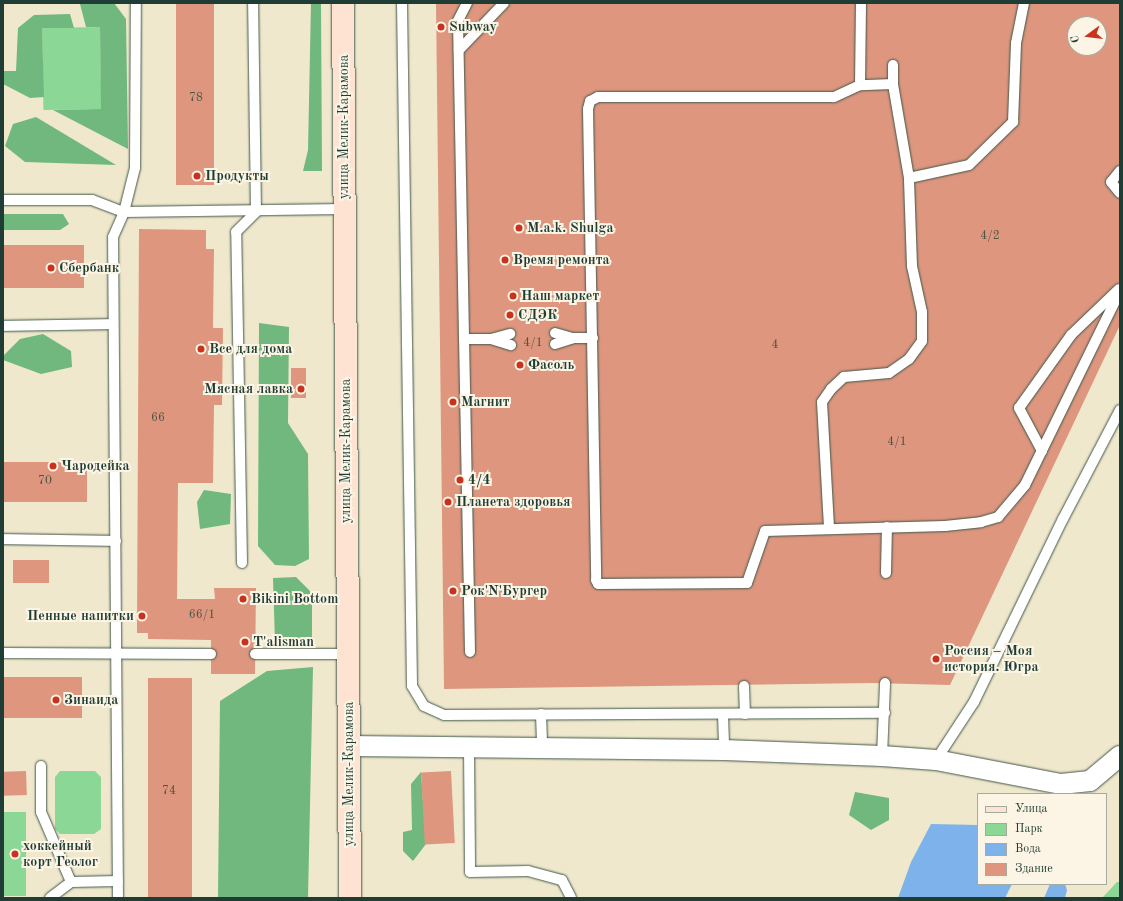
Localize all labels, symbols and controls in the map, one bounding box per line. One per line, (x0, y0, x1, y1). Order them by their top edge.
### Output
north arrow (1067, 16, 1107, 56)
place label: Subway (449, 19, 497, 35)
marker: Subway (436, 22, 446, 32)
text: С (1070, 34, 1082, 44)
street label: улица Мелик-Карамова (336, 55, 352, 199)
house number: 78 (189, 92, 203, 106)
place label: Продукты (205, 168, 269, 184)
marker: Продукты (192, 171, 202, 181)
place label: М.a.k. Shulga (527, 220, 613, 236)
marker: М.a.k. Shulga (514, 223, 524, 233)
house number: 4/2 (980, 230, 1000, 244)
place label: Время ремонта (513, 252, 610, 268)
marker: Время ремонта (500, 255, 510, 265)
place label: Сбербанк (59, 260, 119, 276)
marker: Сбербанк (46, 263, 56, 273)
place label: Наш маркет (521, 288, 599, 304)
marker: Наш маркет (508, 291, 518, 301)
place label: СДЭК (518, 307, 557, 323)
marker: СДЭК (505, 310, 515, 320)
house number: 4/1 (523, 337, 543, 351)
house number: 4 (772, 339, 778, 353)
place label: Все для дома (209, 341, 292, 357)
marker: Все для дома (196, 344, 206, 354)
place label: Фасоль (528, 357, 574, 373)
marker: Фасоль (515, 360, 525, 370)
street label: улица Мелик-Карамова (338, 379, 354, 523)
place label: Мясная лавка (204, 381, 293, 397)
marker: Мясная лавка (296, 384, 306, 394)
place label: Магнит (461, 394, 509, 410)
marker: Магнит (448, 397, 458, 407)
house number: 66 (151, 412, 165, 426)
house number: 4/1 (887, 436, 907, 450)
place label: Чародейка (61, 458, 130, 474)
marker: Чародейка (48, 461, 58, 471)
place label: 4/4 (468, 472, 491, 488)
house number: 70 (38, 475, 52, 489)
marker: 4/4 (455, 475, 465, 485)
place label: Планета здоровья (456, 494, 570, 510)
marker: Планета здоровья (443, 497, 453, 507)
place label: Рок'N'Бургер (461, 583, 547, 599)
marker: Рок'N'Бургер (448, 586, 458, 596)
place label: Bikini Bottom (251, 591, 338, 607)
marker: Bikini Bottom (238, 594, 248, 604)
place label: Пенные напитки (27, 608, 134, 624)
house number: 66/1 (189, 609, 215, 623)
marker: Пенные напитки (137, 611, 147, 621)
place label: T'alisman (253, 634, 314, 650)
marker: T'alisman (240, 637, 250, 647)
place label: Россия – Моя история. Югра (944, 643, 1039, 676)
marker: Россия – Моя история. Югра (931, 654, 941, 664)
place label: Зинаида (64, 692, 118, 708)
marker: Зинаида (51, 695, 61, 705)
street label: улица Мелик-Карамова (341, 702, 357, 846)
house number: 74 (162, 785, 176, 799)
legend (977, 793, 1107, 885)
text: Улица (1015, 803, 1048, 815)
text: Парк (1015, 823, 1043, 835)
place label: хоккейный корт Геолог (23, 838, 98, 870)
text: Вода (1015, 843, 1041, 855)
marker: хоккейный корт Геолог (10, 849, 20, 859)
text: Здание (1015, 863, 1053, 875)

